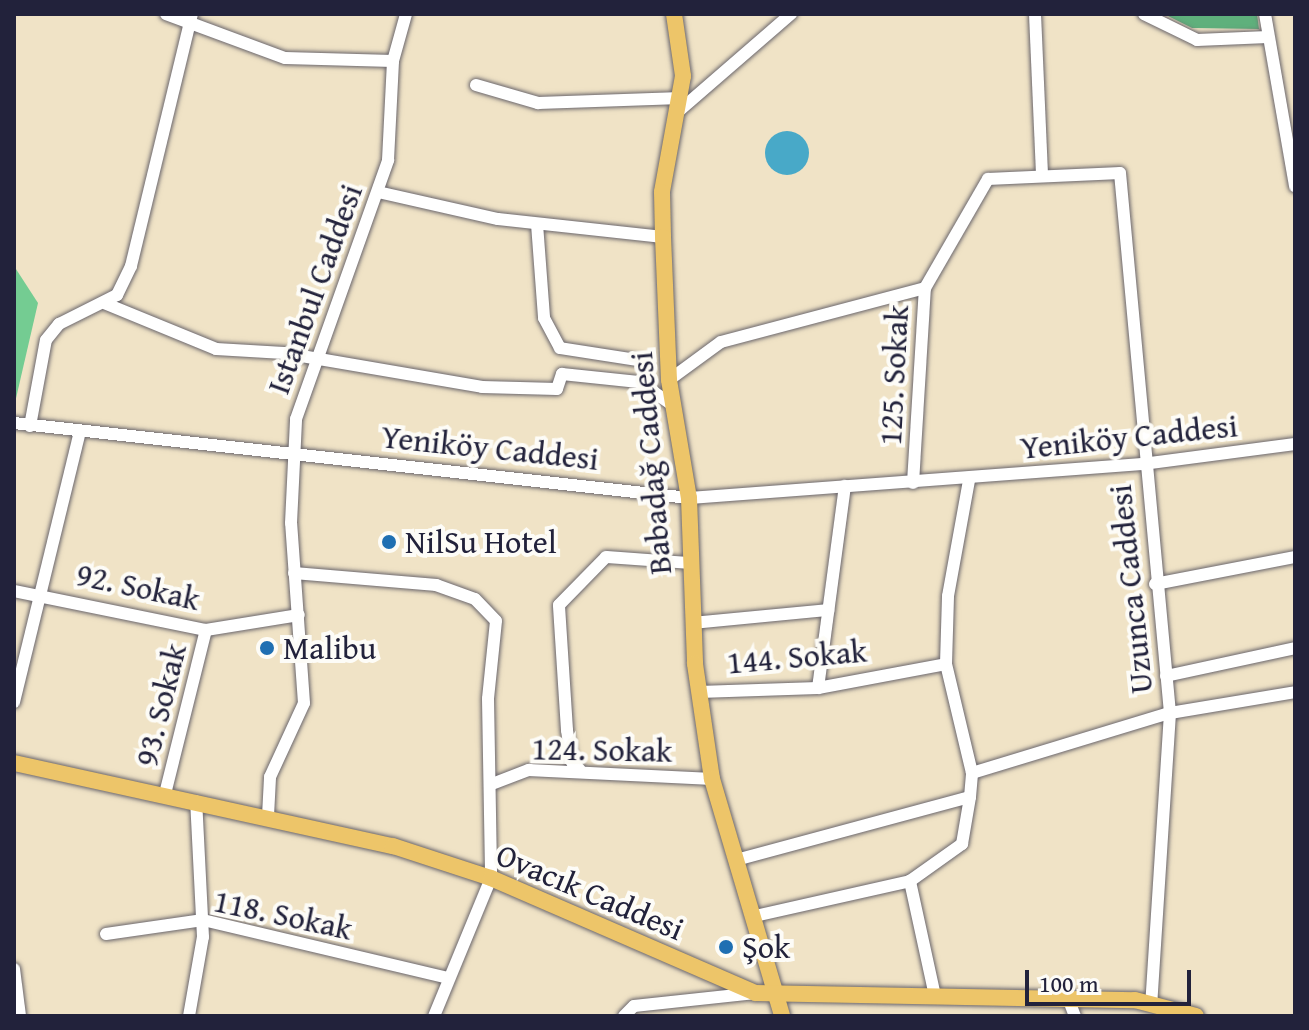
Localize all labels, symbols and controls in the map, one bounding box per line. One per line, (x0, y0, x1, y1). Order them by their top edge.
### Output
street label: Istanbul Caddesi (259, 179, 371, 399)
street label: 125. Sokak (871, 304, 917, 446)
street label: Babadağ Caddesi (622, 350, 680, 576)
street label: Yeniköy Caddesi (1018, 406, 1240, 468)
street label: Yeniköy Caddesi (379, 417, 601, 479)
street label: Uzunca Caddesi (1101, 483, 1161, 695)
place label: NilSu Hotel (405, 523, 557, 561)
marker: NilSu Hotel (380, 533, 398, 551)
street label: 92. Sokak (73, 555, 203, 619)
place label: Malibu (283, 629, 376, 667)
street label: 144. Sokak (725, 632, 869, 682)
marker: Malibu (258, 639, 276, 657)
street label: 93. Sokak (127, 640, 195, 770)
street label: 124. Sokak (531, 730, 673, 770)
street label: Ovacık Caddesi (491, 835, 689, 949)
street label: 118. Sokak (210, 882, 356, 948)
place label: Şok (742, 928, 790, 966)
marker: Şok (717, 938, 735, 956)
scale bar (1029, 954, 1195, 1004)
text: 100 m (1039, 966, 1099, 1001)

